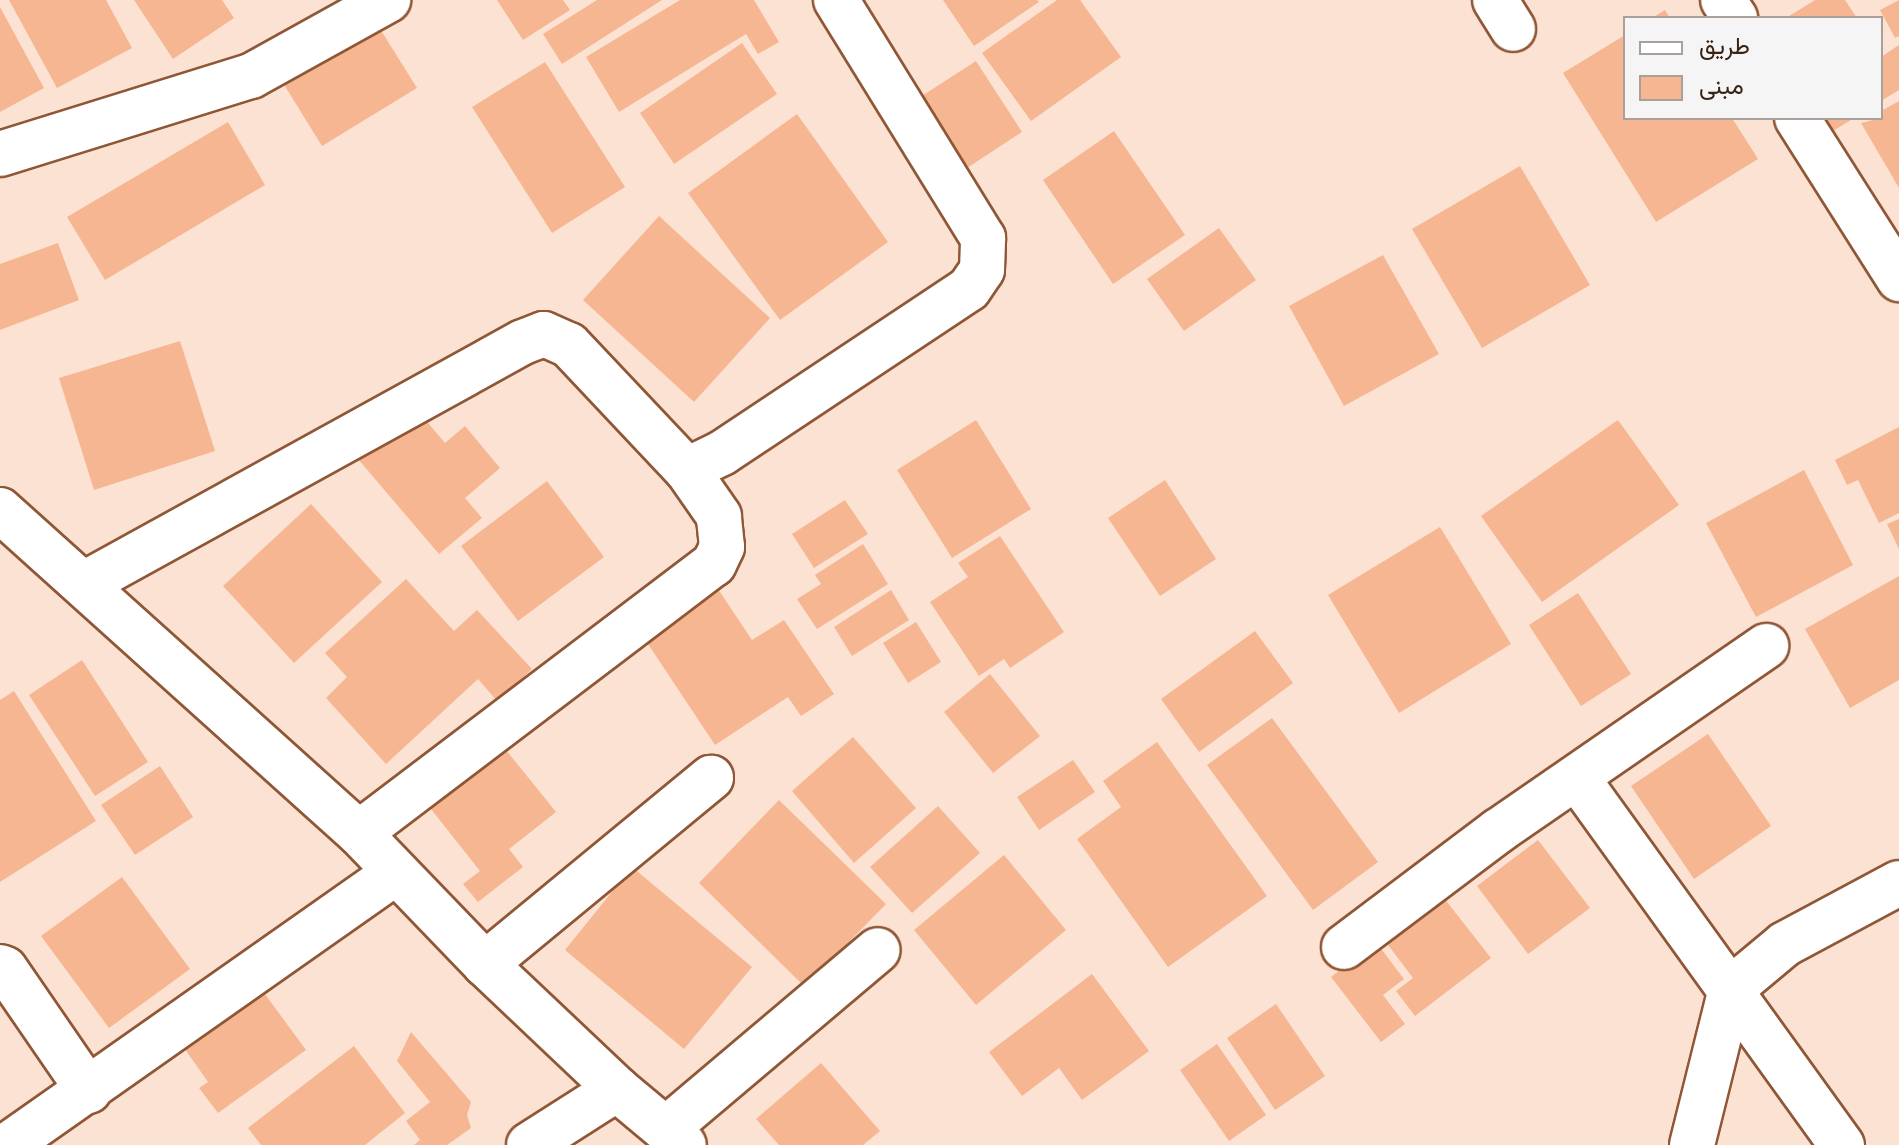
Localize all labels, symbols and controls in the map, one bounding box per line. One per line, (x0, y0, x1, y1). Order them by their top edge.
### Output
legend (1623, 16, 1883, 120)
text: طريق (1699, 31, 1750, 61)
text: مبنى (1699, 71, 1744, 101)

